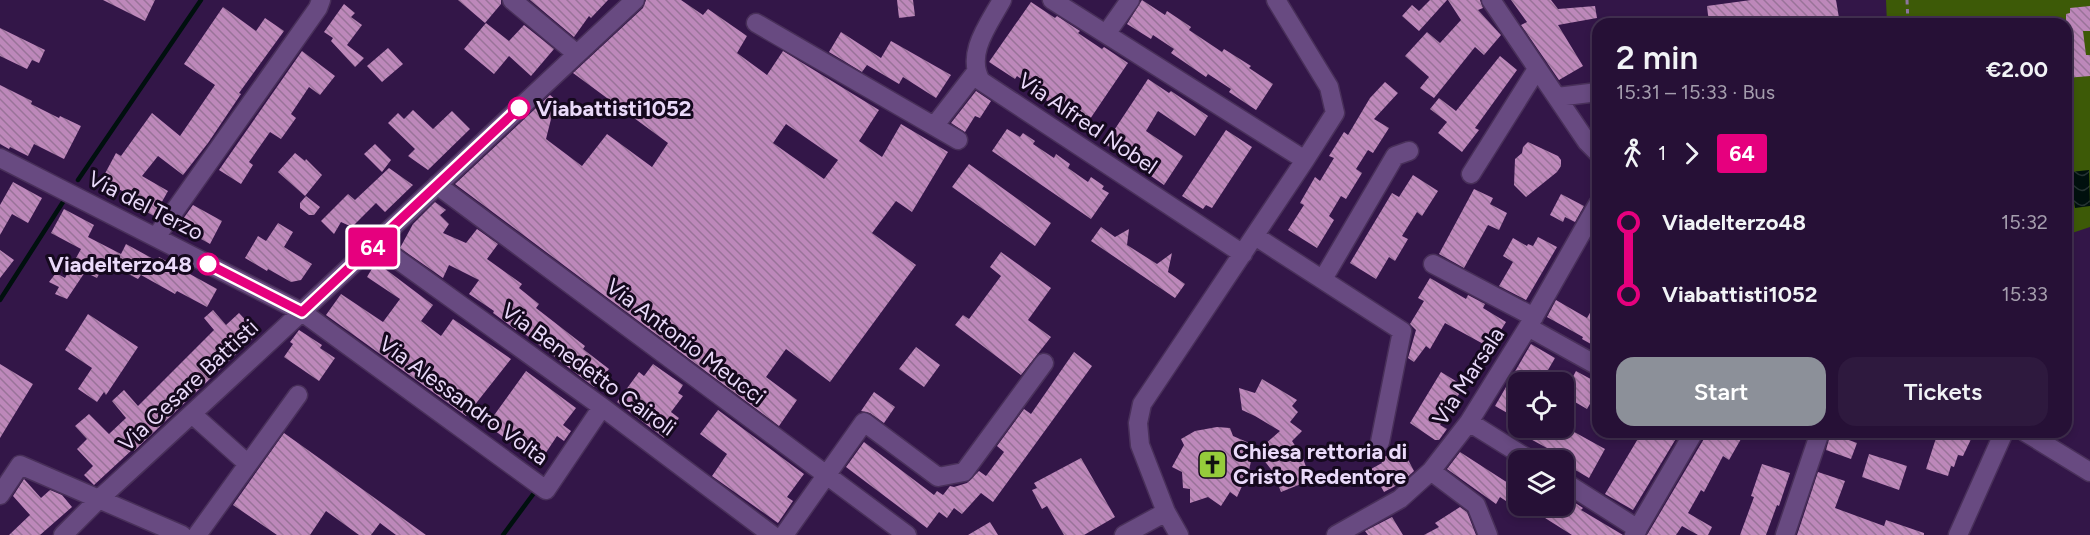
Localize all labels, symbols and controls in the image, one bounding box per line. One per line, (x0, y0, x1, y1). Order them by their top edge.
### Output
text: 2 min (1616, 38, 1698, 77)
text: €2.00 (1986, 56, 2048, 83)
street label: Via Alfred Nobel (1013, 67, 1162, 180)
text: 15:31 – 15:33 · Bus (1616, 80, 1775, 104)
place label: Viabattisti1052 (536, 95, 692, 122)
marker: Viabattisti1052 (508, 97, 530, 119)
icon: walk (1616, 137, 1649, 170)
icon: forward (1675, 137, 1708, 170)
text: 1 (1658, 141, 1666, 165)
text: 64 (1729, 141, 1755, 166)
street label: Via del Terzo (84, 165, 208, 246)
text: Viadelterzo48 (1662, 209, 1806, 236)
text: 15:32 (2001, 210, 2048, 234)
line badge: 64 (346, 228, 400, 266)
text: 64 (360, 235, 386, 260)
place label: Viadelterzo48 (48, 251, 192, 278)
marker: Viadelterzo48 (197, 253, 219, 275)
street label: Via Antonio Meucci (601, 273, 771, 410)
text: Viabattisti1052 (1662, 281, 1818, 308)
text: 15:33 (2001, 282, 2048, 306)
street label: Via Benedetto Cairoli (496, 297, 681, 442)
street label: Via Cesare Battisti (113, 314, 264, 457)
street label: Via Marsala (1427, 322, 1510, 431)
street label: Via Alessandro Volta (374, 330, 554, 471)
button: Start (1616, 357, 1826, 426)
button: Tickets (1838, 357, 2048, 426)
map controls (1508, 372, 1574, 516)
button: locate (1508, 372, 1574, 438)
place label: Chiesa rettoria di Cristo Redentore (1233, 438, 1407, 490)
church icon: Chiesa rettoria di Cristo Redentore (1196, 448, 1228, 480)
button: layers (1508, 450, 1574, 516)

